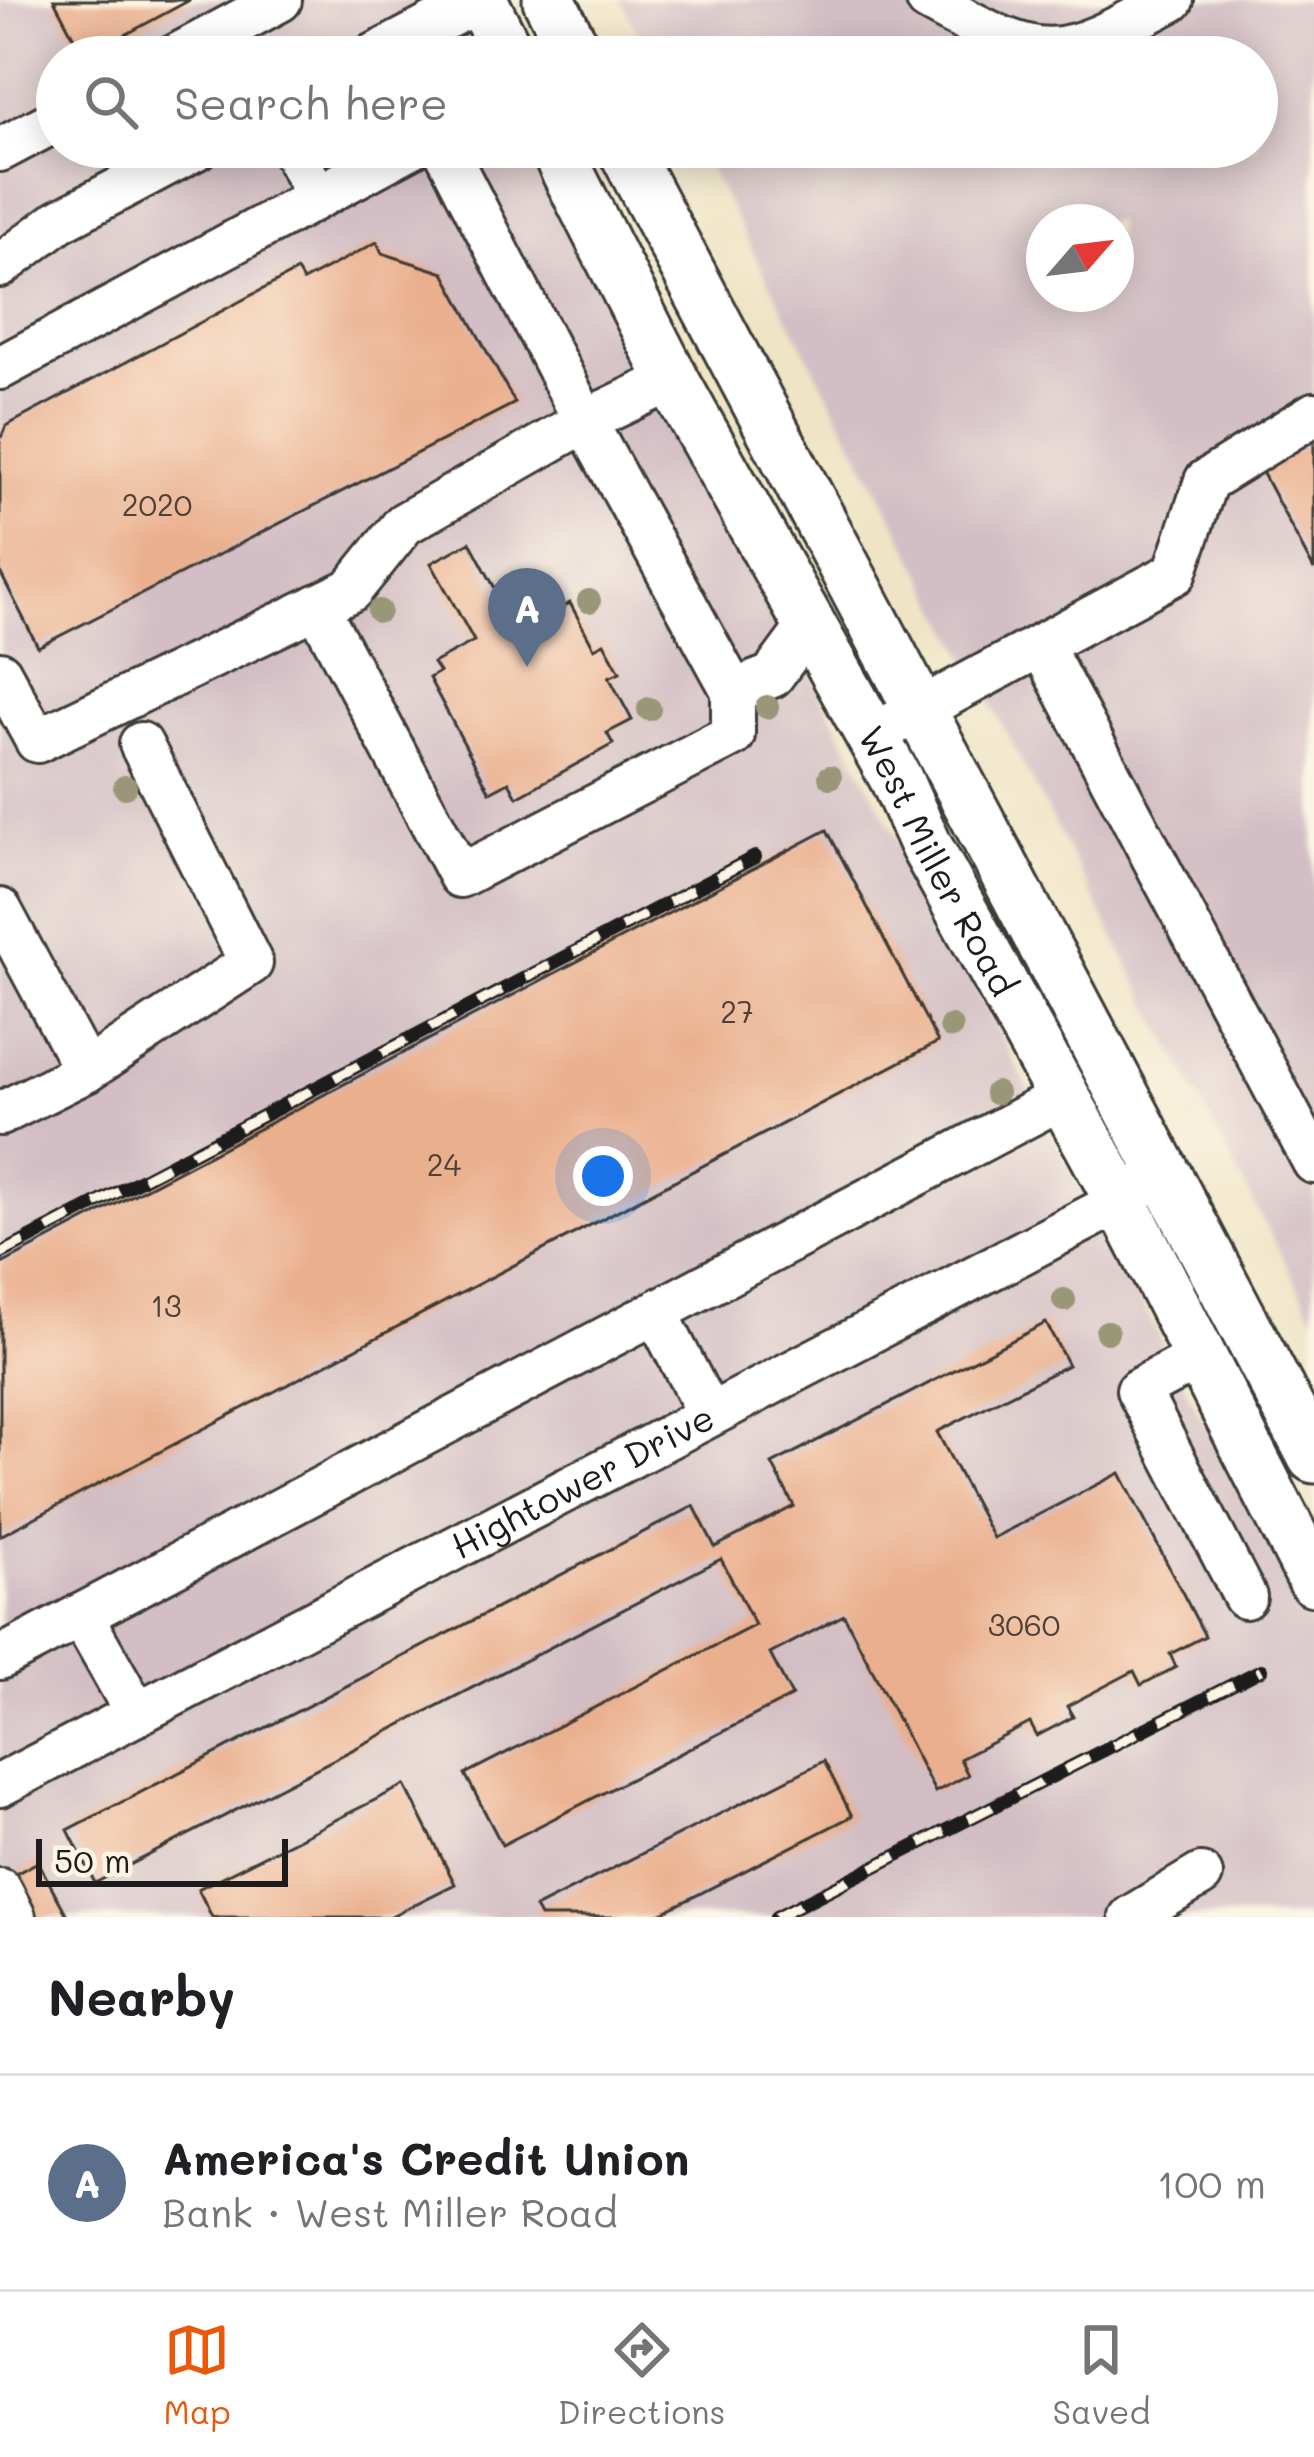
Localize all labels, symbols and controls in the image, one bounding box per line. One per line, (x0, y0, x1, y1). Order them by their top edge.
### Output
search box (36, 36, 1278, 168)
icon: search (78, 69, 144, 135)
text: Search here (174, 73, 448, 131)
north arrow (1026, 204, 1134, 312)
house number: 2020 (122, 484, 192, 524)
pin: A (488, 568, 566, 667)
street label: West Miller Road (849, 717, 1029, 1003)
house number: 27 (720, 991, 754, 1031)
house number: 24 (427, 1144, 462, 1184)
your location (573, 1146, 633, 1206)
house number: 13 (151, 1285, 182, 1325)
street label: Hightower Drive (442, 1392, 721, 1568)
house number: 3060 (988, 1604, 1060, 1644)
scale bar (36, 1833, 288, 1886)
text: 50 m (54, 1838, 130, 1881)
text: Nearby (48, 1962, 235, 2029)
text: America's Credit Union (162, 2128, 689, 2186)
text: A (73, 2157, 101, 2208)
text: 100 m (1157, 2157, 1266, 2208)
text: Bank · West Miller Road (162, 2186, 618, 2237)
tab: Map (164, 2317, 231, 2432)
tab: Directions (558, 2317, 725, 2432)
tab: Saved (1053, 2317, 1150, 2432)

